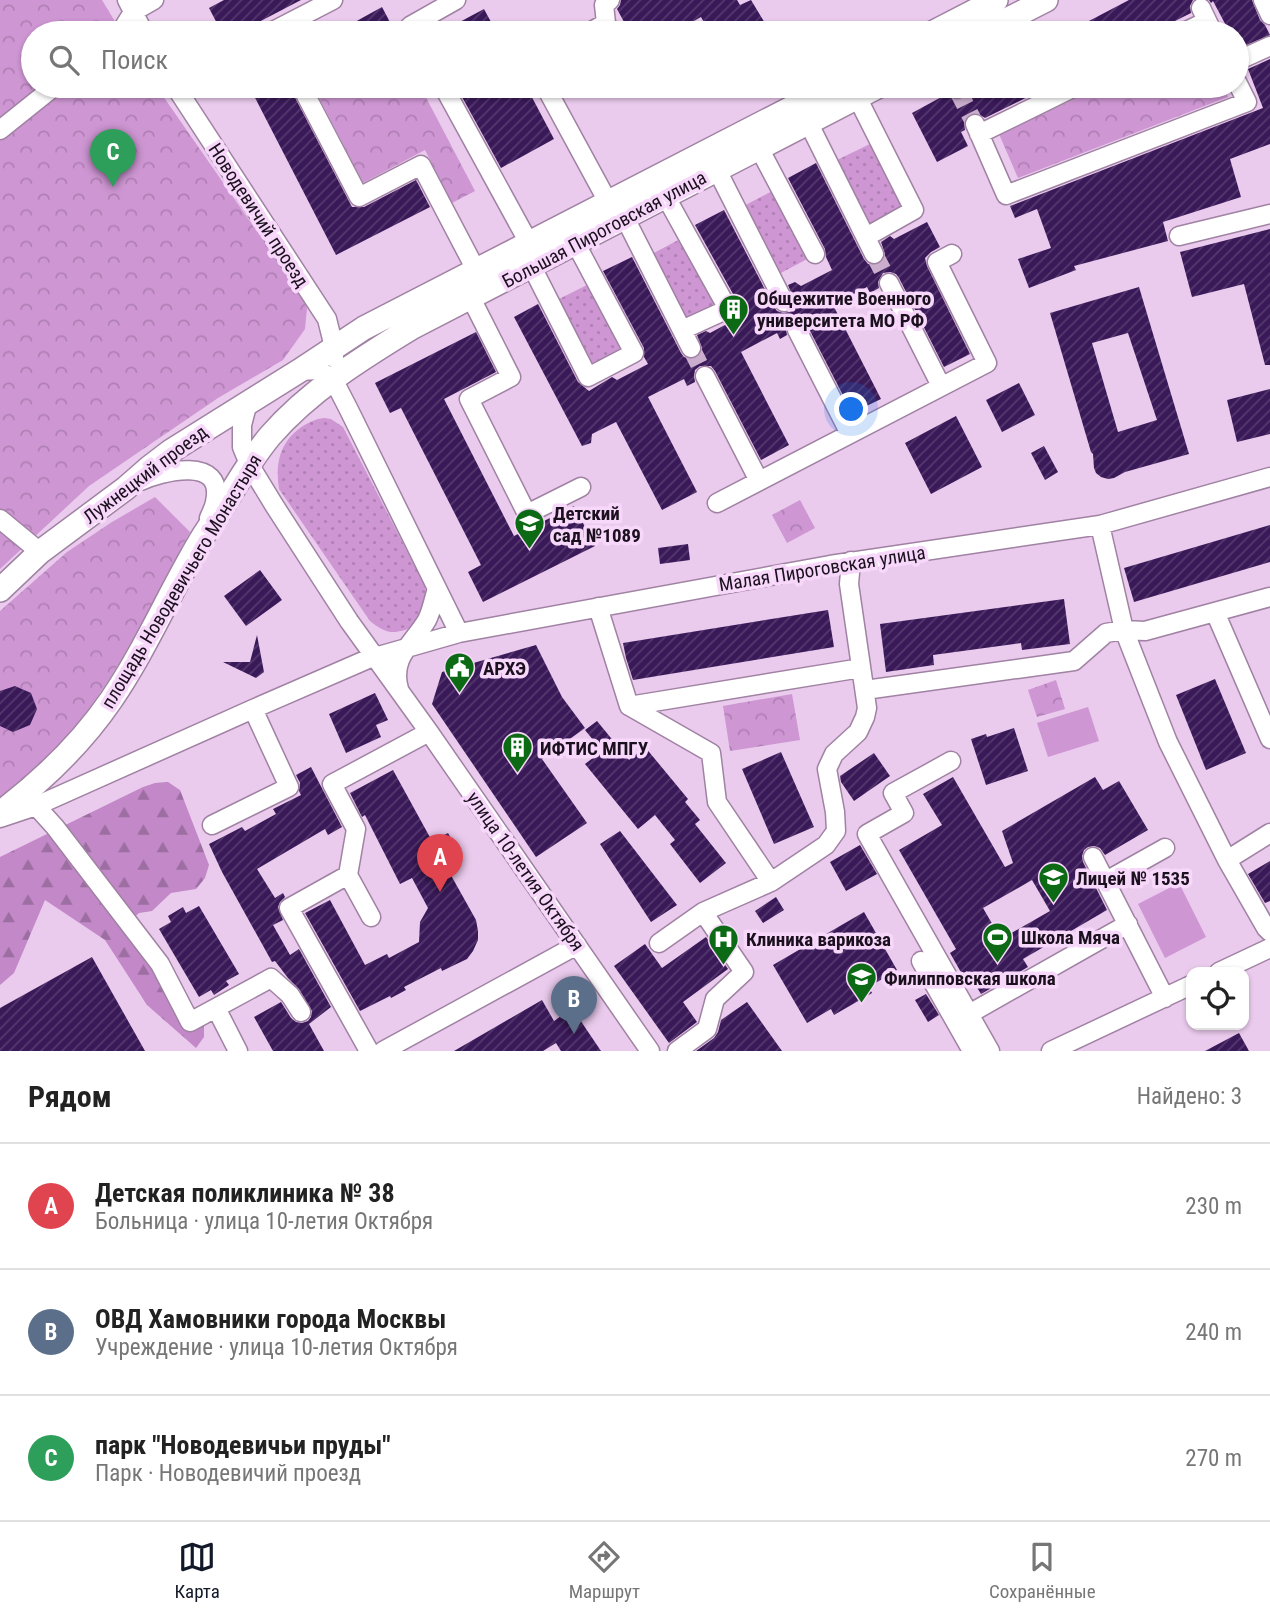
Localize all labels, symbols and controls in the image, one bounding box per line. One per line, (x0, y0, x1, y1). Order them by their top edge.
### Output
search box (21, 21, 1249, 98)
icon: search (45, 41, 83, 79)
text: Поиск (101, 45, 168, 75)
pin: C (90, 129, 136, 187)
street label: Новодевичий проезд (203, 139, 314, 292)
street label: Большая Пироговская улица (498, 166, 710, 293)
place label: Общежитие Военного университета МО РФ (757, 287, 931, 332)
building icon: Общежитие Военного университета МО РФ (717, 292, 751, 336)
your location (834, 392, 868, 426)
street label: Лужнецкий проезд (79, 420, 212, 529)
street label: площадь Новодевичьего Монастыря (96, 450, 267, 712)
place label: Детский сад №1089 (553, 502, 641, 547)
school or university icon: Детский сад №1089 (513, 507, 547, 551)
street label: Малая Пироговская улица (717, 541, 927, 596)
public building icon: АРХЭ (443, 651, 477, 695)
place label: АРХЭ (483, 657, 526, 680)
building icon: ИФТИС МПГУ (500, 731, 534, 775)
place label: ИФТИС МПГУ (540, 737, 649, 760)
street label: улица 10-летия Октября (462, 787, 589, 955)
pin: A (417, 834, 463, 892)
school or university icon: Лицей № 1535 (1036, 861, 1070, 905)
place label: Лицей № 1535 (1076, 867, 1190, 890)
sports icon: Школа Мяча (981, 920, 1015, 964)
hospital icon: Клиника варикоза (706, 922, 740, 966)
place label: Школа Мяча (1021, 926, 1120, 949)
place label: Клиника варикоза (746, 928, 891, 951)
school or university icon: Филипповская школа (844, 961, 878, 1005)
place label: Филипповская школа (884, 967, 1056, 990)
map controls (1186, 967, 1249, 1030)
button: locate (1186, 967, 1249, 1030)
pin: B (551, 976, 597, 1034)
text: Рядом (28, 1079, 112, 1114)
text: Найдено: 3 (1137, 1083, 1242, 1110)
text: Детская поликлиника № 38 (95, 1178, 395, 1208)
text: A (44, 1193, 58, 1220)
text: 230 m (1185, 1193, 1242, 1220)
text: Больница · улица 10-летия Октября (95, 1208, 433, 1235)
text: ОВД Хамовники города Москвы (95, 1304, 446, 1334)
text: B (45, 1319, 57, 1346)
text: 240 m (1185, 1319, 1242, 1346)
text: Учреждение · улица 10-летия Октября (95, 1334, 458, 1361)
text: парк "Новодевичьи пруды" (95, 1430, 391, 1460)
text: C (44, 1445, 58, 1472)
text: 270 m (1185, 1445, 1242, 1472)
text: Парк · Новодевичий проезд (95, 1460, 361, 1487)
tab: Карта (174, 1538, 220, 1603)
tab: Маршрут (569, 1538, 640, 1603)
tab: Сохранённые (989, 1538, 1096, 1603)

